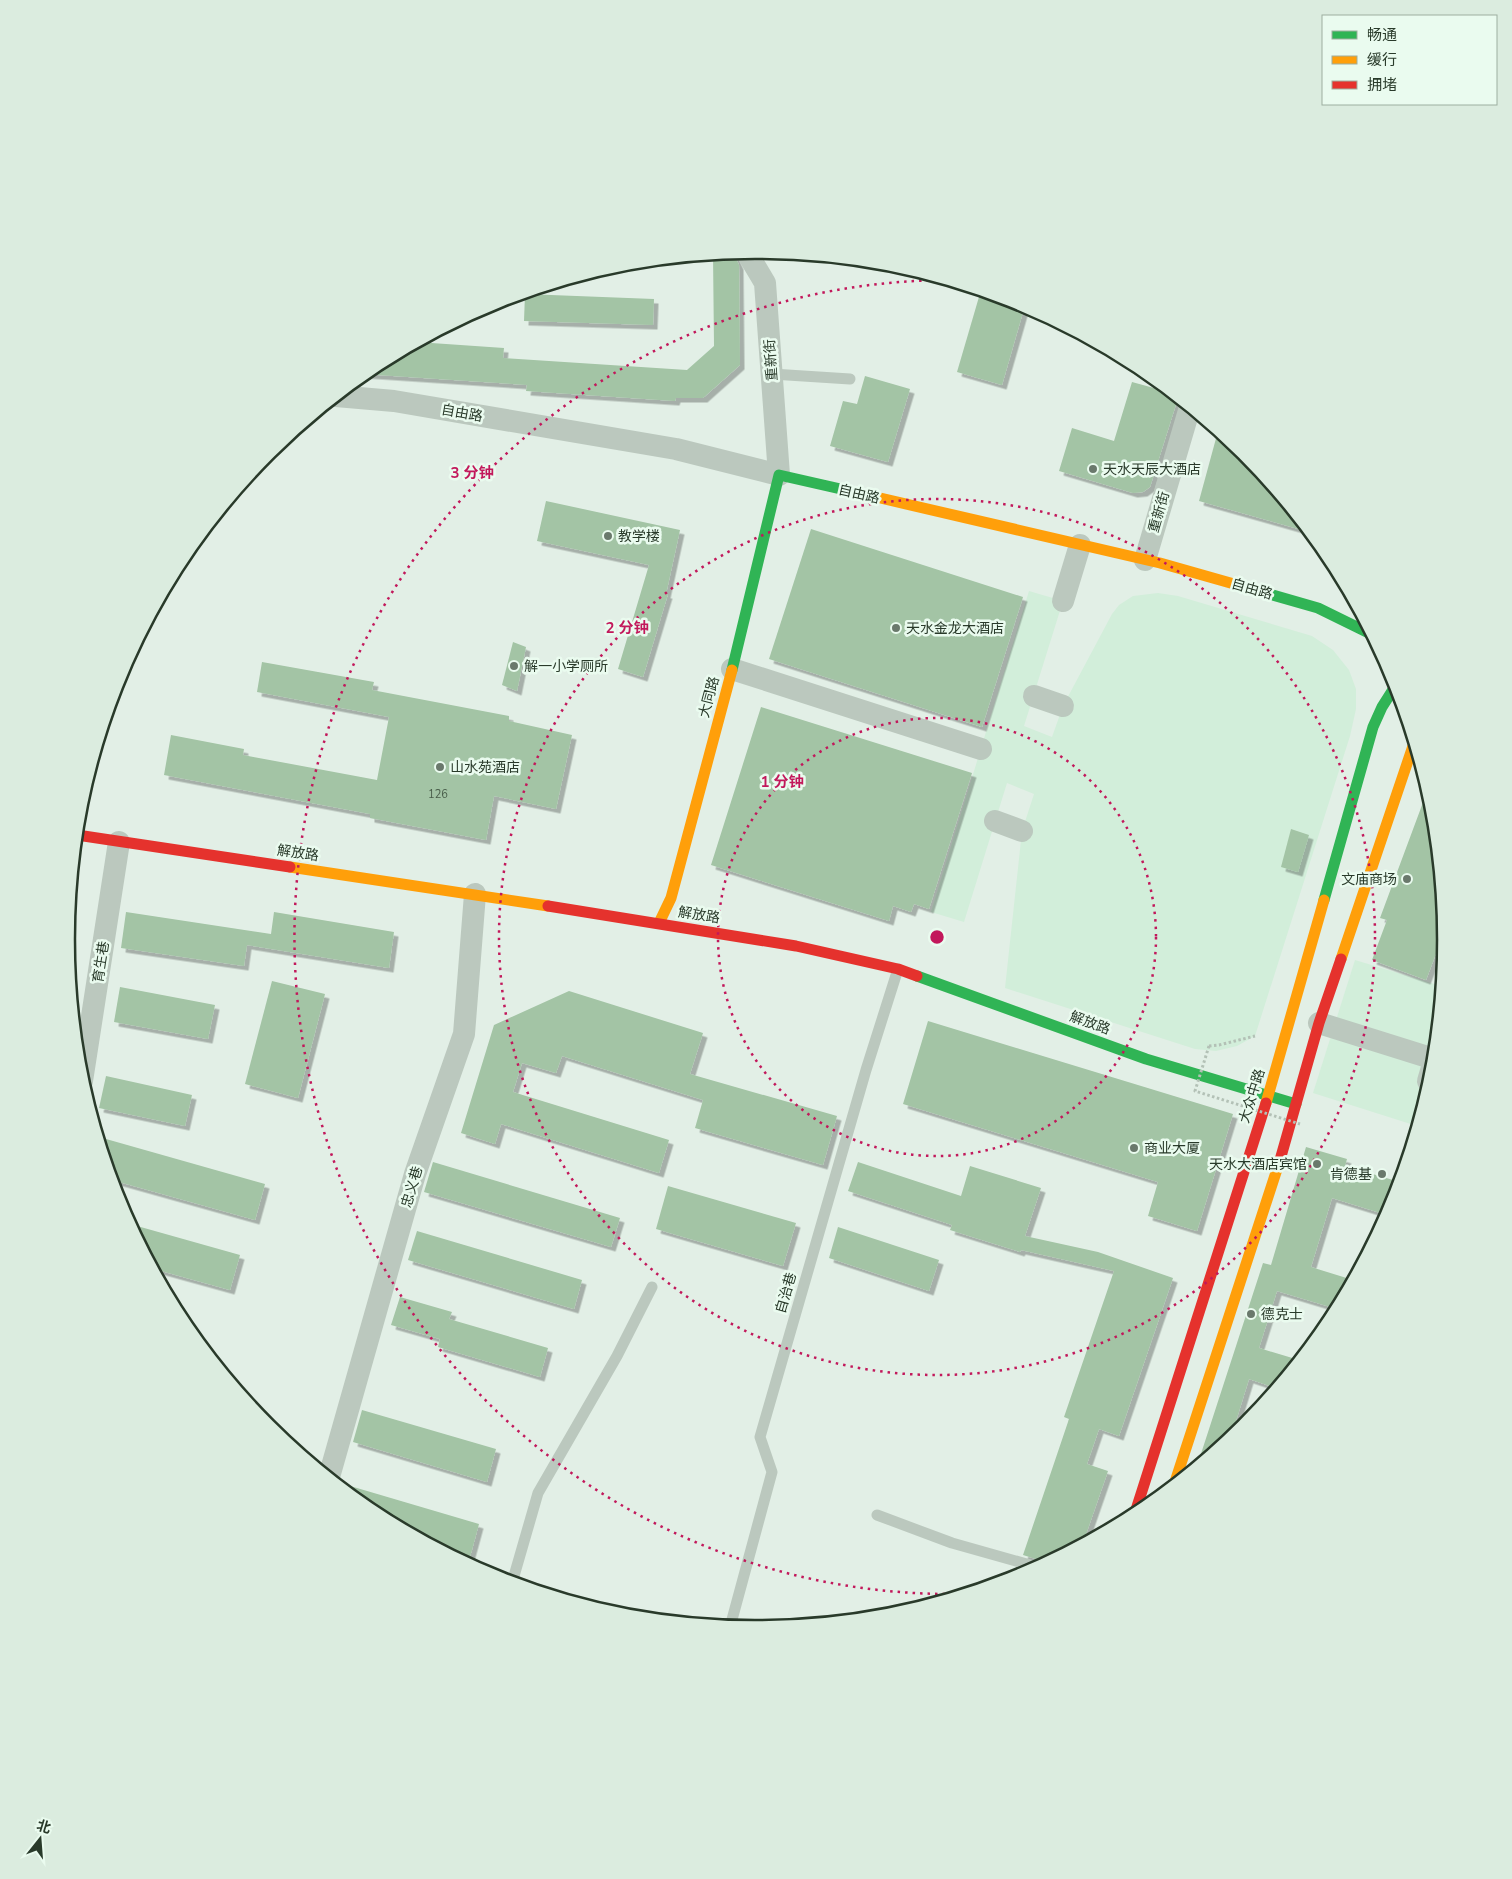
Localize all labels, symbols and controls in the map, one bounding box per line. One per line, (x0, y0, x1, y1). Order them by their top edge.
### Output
legend (1322, 15, 1497, 105)
text: 畅通 (1367, 25, 1397, 45)
text: 缓行 (1367, 50, 1397, 70)
text: 拥堵 (1367, 75, 1397, 95)
street label: 重新街 (760, 338, 782, 382)
street label: 自由路 (440, 400, 484, 426)
place label: 天水天辰大酒店 (1103, 460, 1201, 479)
text: 3 分钟 (450, 463, 494, 483)
marker: 天水天辰大酒店 (1087, 463, 1099, 475)
street label: 自由路 (836, 480, 882, 508)
street label: 重新街 (1144, 489, 1174, 535)
place label: 教学楼 (618, 527, 660, 546)
marker: 教学楼 (602, 530, 614, 542)
street label: 自由路 (1229, 574, 1275, 604)
text: 2 分钟 (605, 618, 649, 638)
place label: 天水金龙大酒店 (906, 619, 1004, 638)
marker: 天水金龙大酒店 (890, 622, 902, 634)
place label: 解一小学厕所 (524, 657, 608, 676)
marker: 解一小学厕所 (508, 660, 520, 672)
street label: 大同路 (694, 674, 724, 720)
place label: 山水苑酒店 (450, 758, 520, 777)
marker: 山水苑酒店 (434, 761, 446, 773)
text: 1 分钟 (760, 772, 804, 792)
house number: 126 (428, 787, 448, 802)
street label: 解放路 (276, 841, 320, 865)
place label: 文庙商场 (1341, 870, 1397, 889)
marker: 文庙商场 (1401, 873, 1413, 885)
street label: 解放路 (677, 902, 721, 928)
centre of rings (928, 928, 946, 946)
street label: 育生巷 (88, 940, 114, 984)
street label: 解放路 (1067, 1007, 1113, 1039)
street label: 大众中路 (1235, 1066, 1269, 1126)
place label: 商业大厦 (1144, 1139, 1200, 1158)
marker: 商业大厦 (1128, 1142, 1140, 1154)
place label: 天水大酒店宾馆 (1209, 1155, 1307, 1174)
marker: 天水大酒店宾馆 (1311, 1158, 1323, 1170)
street label: 忠义巷 (397, 1164, 427, 1210)
place label: 肯德基 (1330, 1165, 1372, 1184)
marker: 肯德基 (1376, 1168, 1388, 1180)
street label: 自治巷 (771, 1270, 801, 1316)
place label: 德克士 (1261, 1305, 1303, 1324)
marker: 德克士 (1245, 1308, 1257, 1320)
north arrow (15, 1814, 65, 1864)
text: 北 (34, 1816, 53, 1838)

